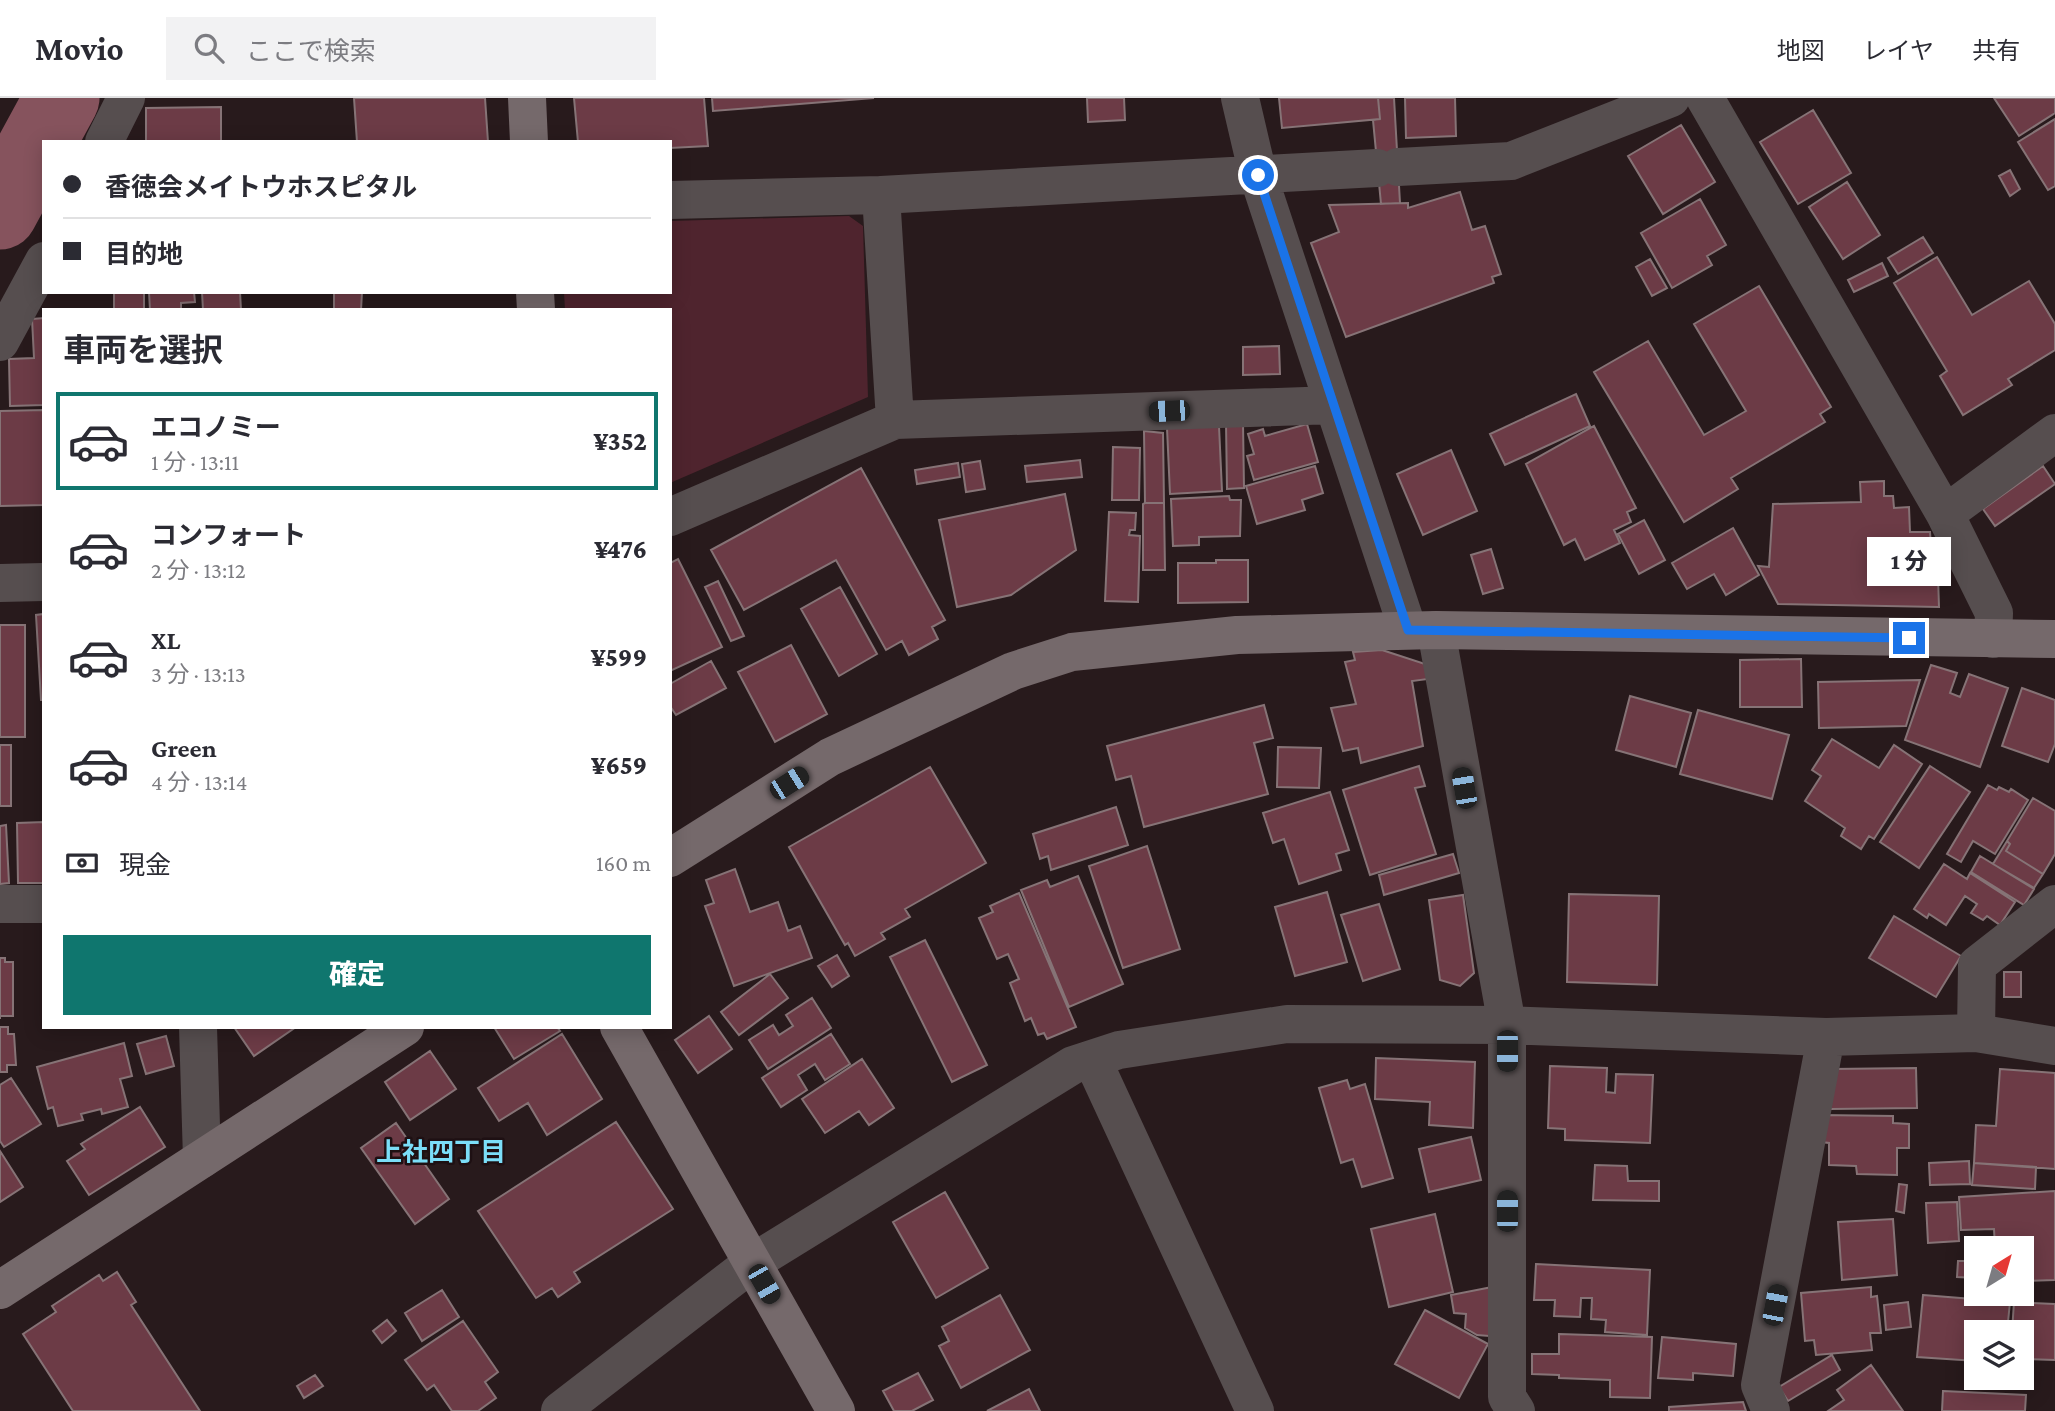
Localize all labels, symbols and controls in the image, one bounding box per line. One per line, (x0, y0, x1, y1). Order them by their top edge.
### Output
search box (166, 17, 656, 80)
icon: search (190, 29, 228, 67)
text: Movio (35, 30, 124, 67)
text: ここで検索 (246, 37, 376, 66)
text: 地図 (1777, 37, 1825, 64)
text: レイヤ (1863, 37, 1934, 64)
text: 共有 (1972, 37, 2020, 64)
route start (1242, 159, 1274, 191)
text: 香徳会メイトウホスピタル (105, 173, 417, 202)
text: 目的地 (105, 240, 183, 269)
text: 車両を選択 (63, 332, 223, 368)
car (1148, 400, 1191, 422)
icon: car (67, 410, 130, 473)
text: エコノミー (151, 413, 281, 442)
text: ¥352 (593, 427, 647, 456)
text: 1 分 · 13:11 (151, 449, 239, 475)
icon: car (67, 518, 130, 581)
text: コンフォート (151, 521, 306, 550)
text: ¥476 (594, 535, 647, 564)
callout: 1 分 (1867, 536, 1951, 586)
text: 1 分 (1891, 548, 1927, 574)
text: 2 分 · 13:12 (151, 557, 246, 583)
route end (1893, 622, 1925, 654)
icon: car (67, 626, 130, 689)
text: XL (151, 626, 180, 655)
text: ¥599 (591, 643, 647, 672)
text: 3 分 · 13:13 (151, 661, 246, 687)
icon: car (67, 734, 130, 797)
text: Green (151, 734, 217, 763)
text: ¥659 (591, 751, 647, 780)
car (766, 763, 813, 803)
car (1451, 765, 1478, 811)
text: 4 分 · 13:14 (151, 769, 247, 795)
icon: cash (63, 844, 101, 882)
text: 160 m (596, 850, 651, 876)
text: 現金 (119, 851, 171, 880)
button: 確定 (63, 935, 651, 1015)
car (1497, 1030, 1518, 1072)
district label: 上社四丁目 (376, 1138, 506, 1167)
car (1497, 1190, 1518, 1232)
north arrow (1964, 1236, 2034, 1306)
map controls (1964, 1236, 2034, 1390)
car (745, 1261, 784, 1307)
car (1761, 1282, 1790, 1328)
button: layers (1964, 1320, 2034, 1390)

